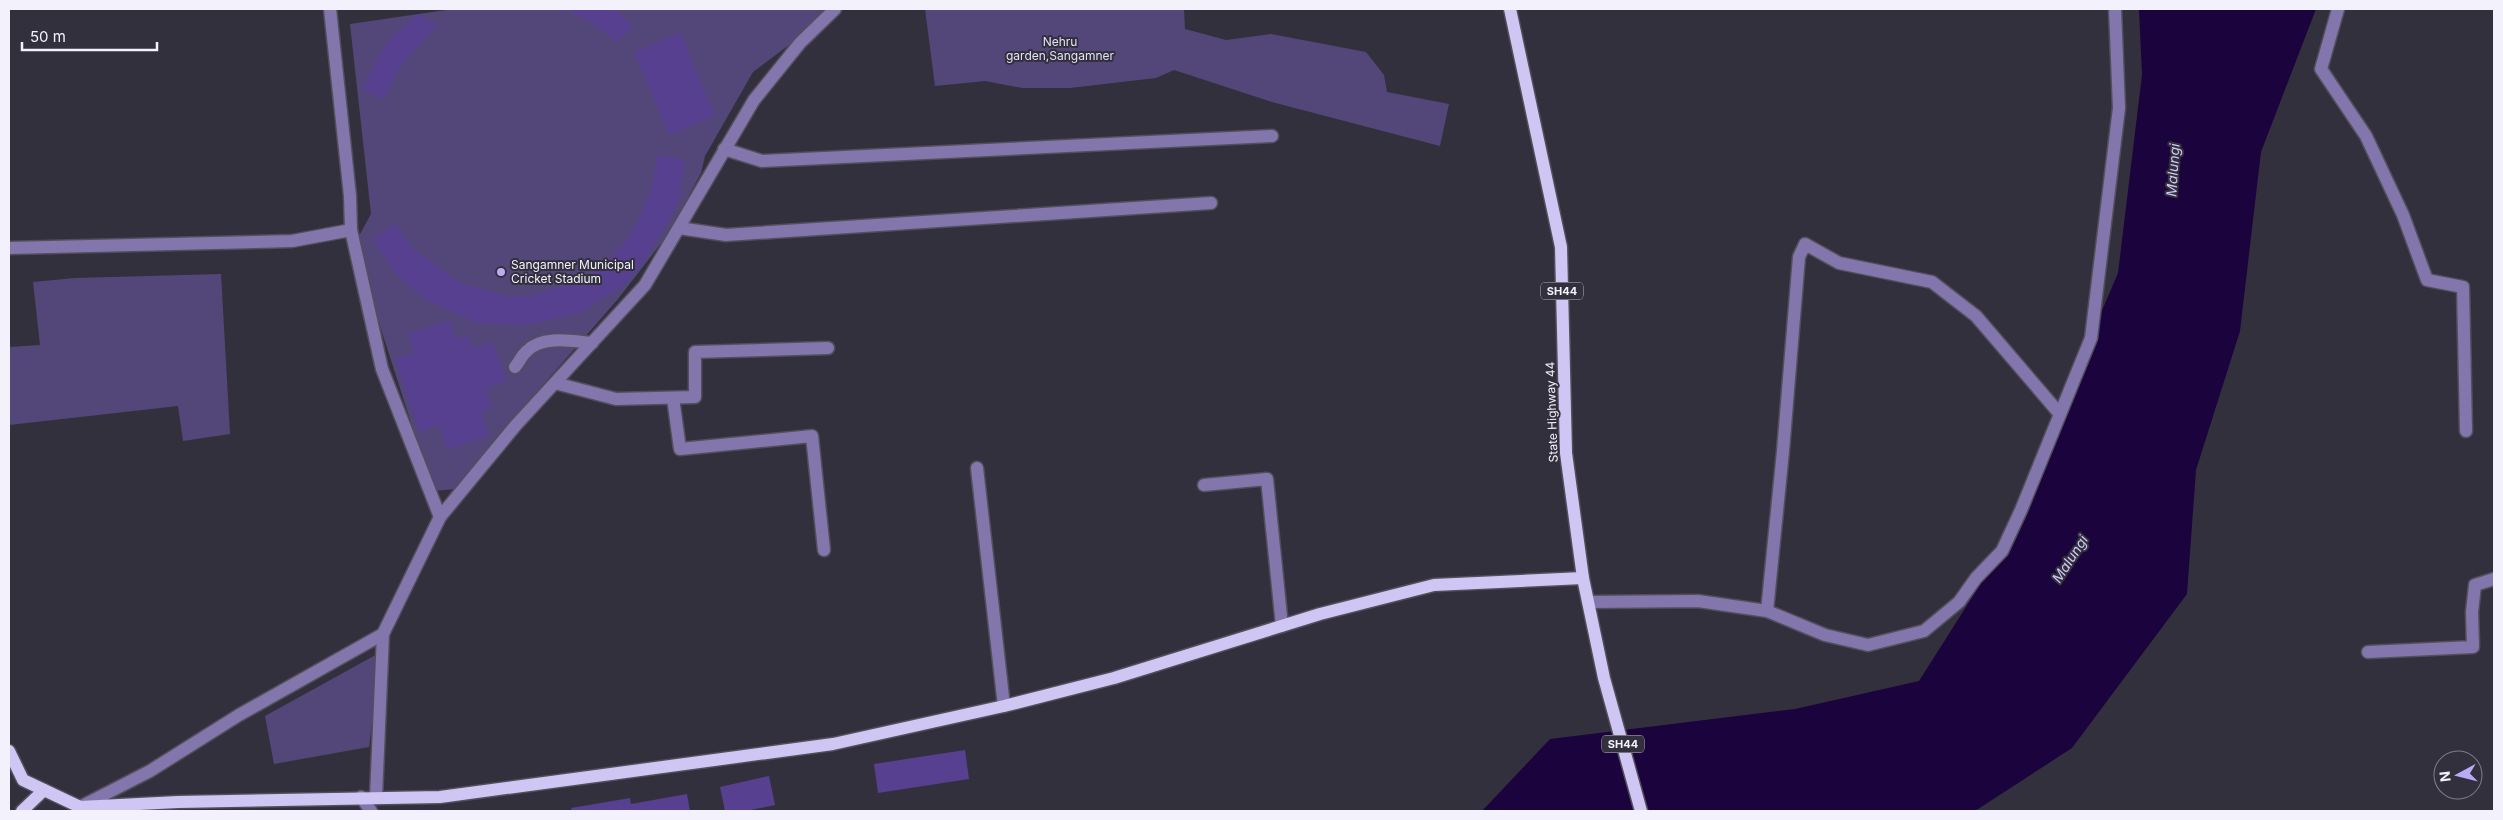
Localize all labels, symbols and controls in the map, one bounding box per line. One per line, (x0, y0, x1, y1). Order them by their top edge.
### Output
scale bar (22, 20, 158, 52)
text: 50 m (30, 27, 66, 46)
park label: Nehru garden,Sangamner (1006, 34, 1115, 63)
water label: Malungi (2162, 142, 2183, 197)
place label: Sangamner Municipal Cricket Stadium (511, 257, 634, 286)
marker: Sangamner Municipal Cricket Stadium (495, 266, 507, 278)
road number: SH44 (1541, 282, 1583, 300)
street label: State Highway 44 (1542, 361, 1561, 463)
water label: Malungi (2048, 531, 2092, 586)
road number: SH44 (1602, 736, 1644, 752)
north arrow (2433, 750, 2483, 800)
text: N (2436, 770, 2454, 783)

